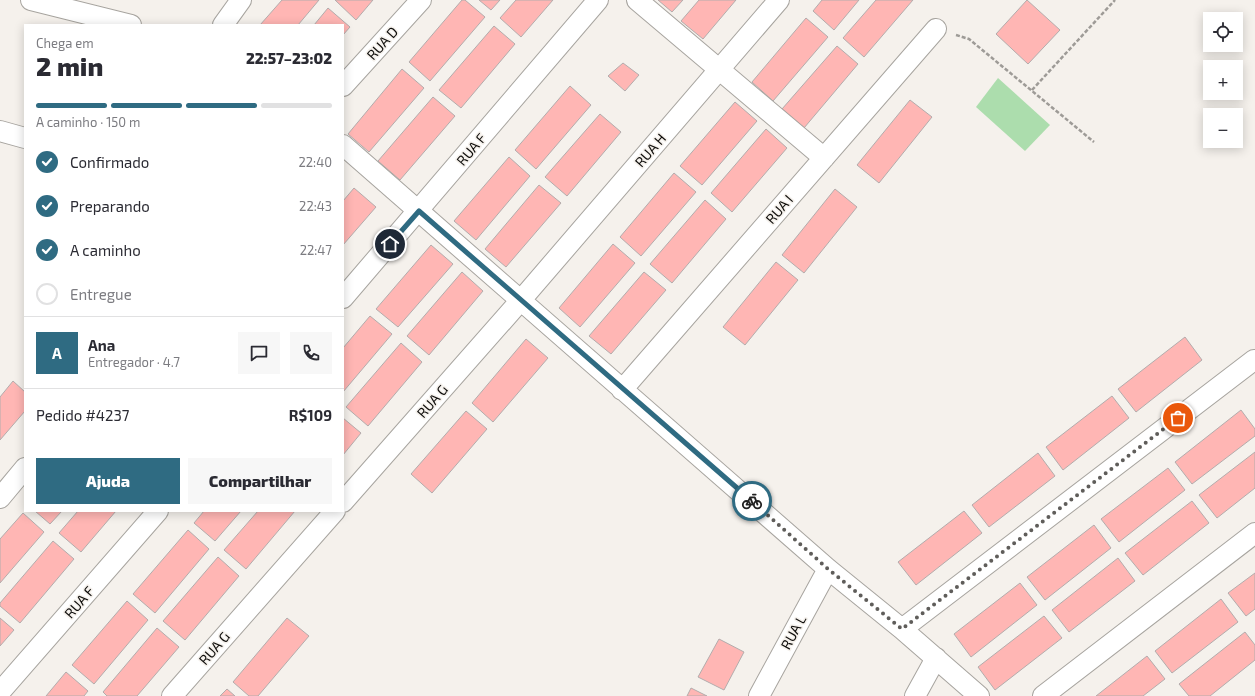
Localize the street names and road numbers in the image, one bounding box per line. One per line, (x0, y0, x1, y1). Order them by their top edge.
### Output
street label: RUA D (363, 23, 401, 63)
street label: RUA F (453, 129, 490, 169)
street label: RUA H (631, 130, 669, 170)
street label: RUA I (762, 191, 796, 227)
street label: RUA G (413, 381, 451, 421)
street label: RUA F (60, 582, 98, 622)
street label: RUA L (777, 612, 809, 652)
street label: RUA G (195, 628, 233, 668)

